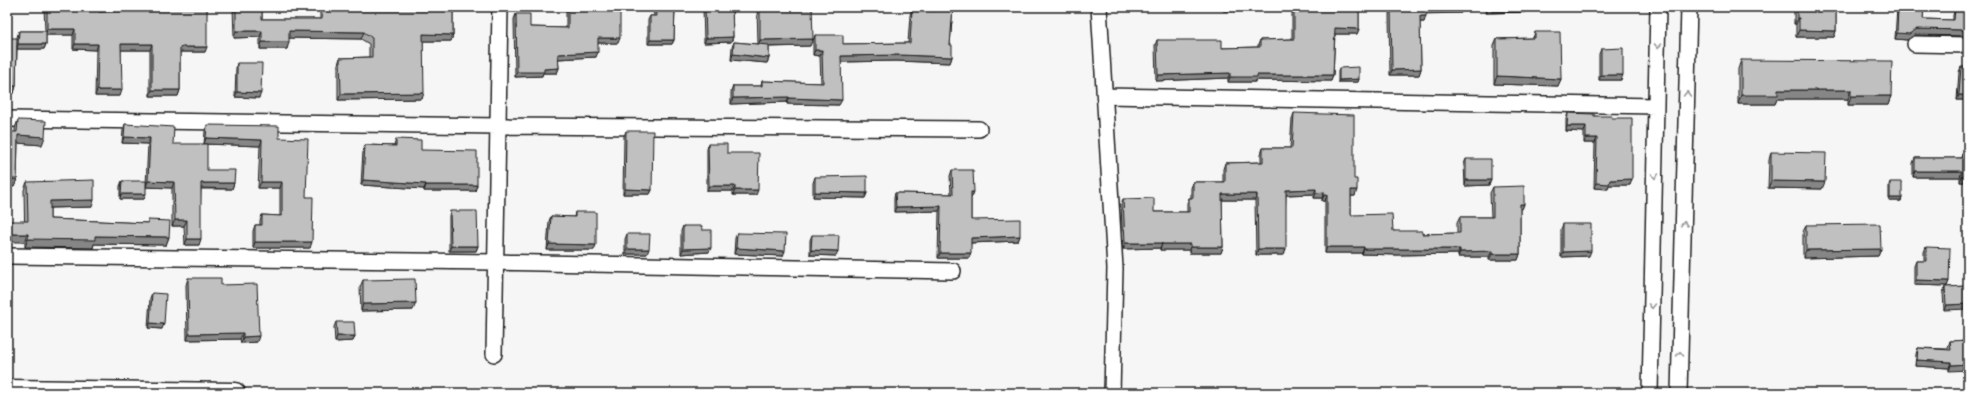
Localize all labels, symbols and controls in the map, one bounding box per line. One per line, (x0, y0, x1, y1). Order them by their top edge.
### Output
one-way arrow (1653, 43, 1662, 49)
one-way arrow (1683, 91, 1691, 97)
one-way arrow (1651, 173, 1659, 179)
one-way arrow (1679, 221, 1688, 227)
one-way arrow (1648, 303, 1656, 309)
one-way arrow (1676, 351, 1685, 357)

